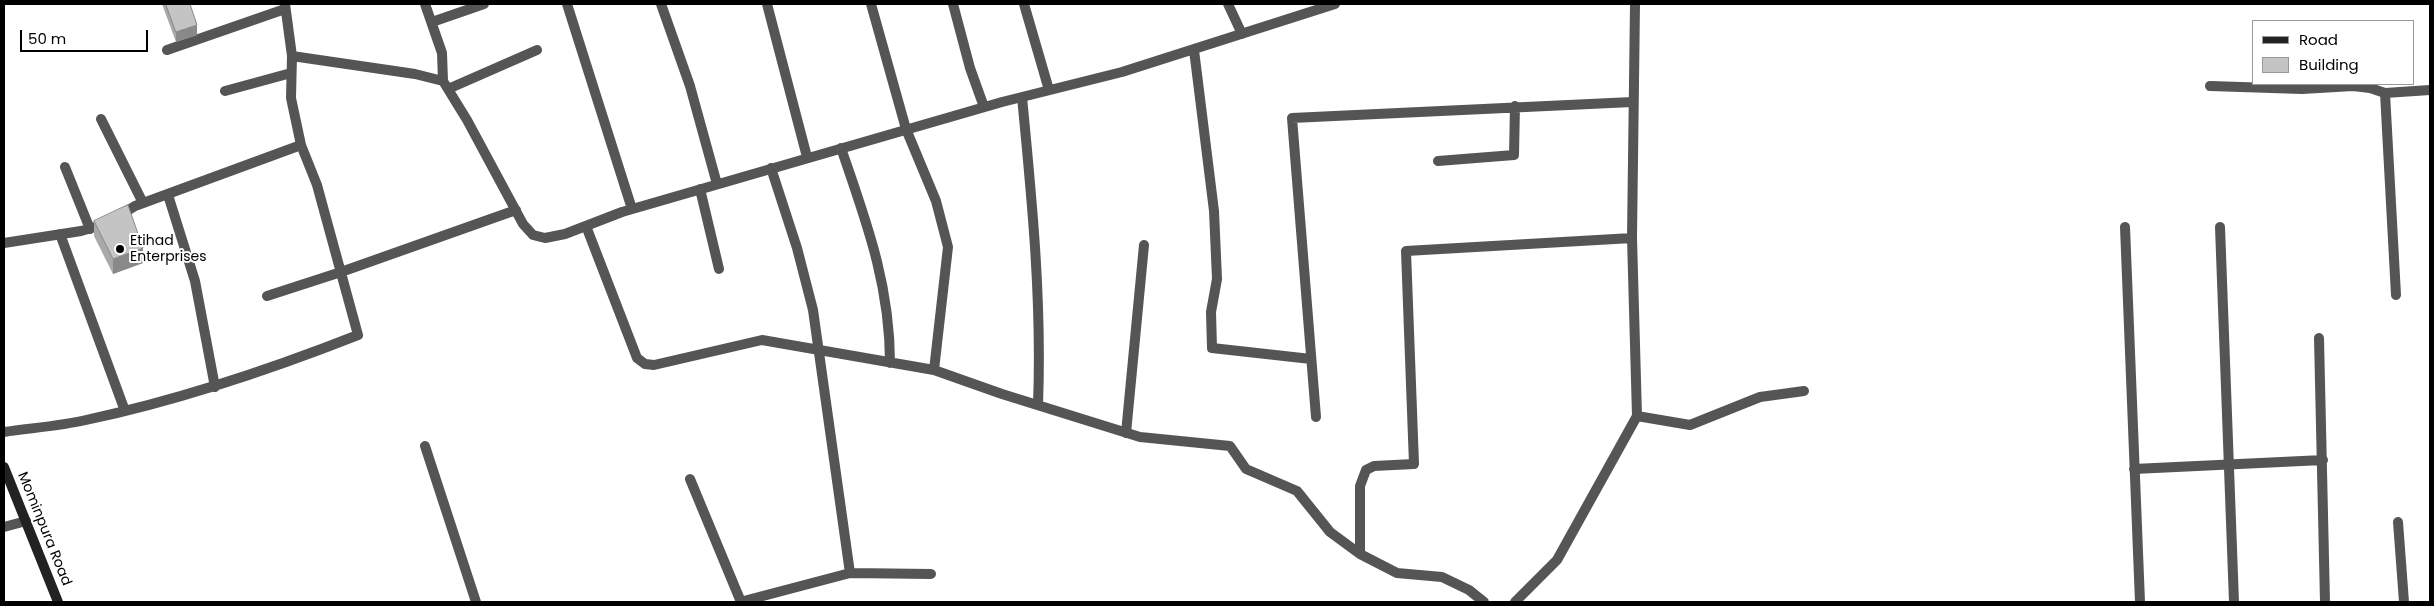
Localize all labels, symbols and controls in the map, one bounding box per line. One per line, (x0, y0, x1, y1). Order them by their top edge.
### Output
scale bar (22, 20, 150, 52)
legend (2252, 20, 2414, 85)
text: 50 m (28, 28, 66, 49)
text: Road (2299, 29, 2338, 50)
text: Building (2299, 54, 2359, 75)
place label: Etihad Enterprises (130, 233, 207, 266)
marker: Etihad Enterprises (114, 243, 126, 255)
street label: Mominpura Road (14, 470, 74, 588)

